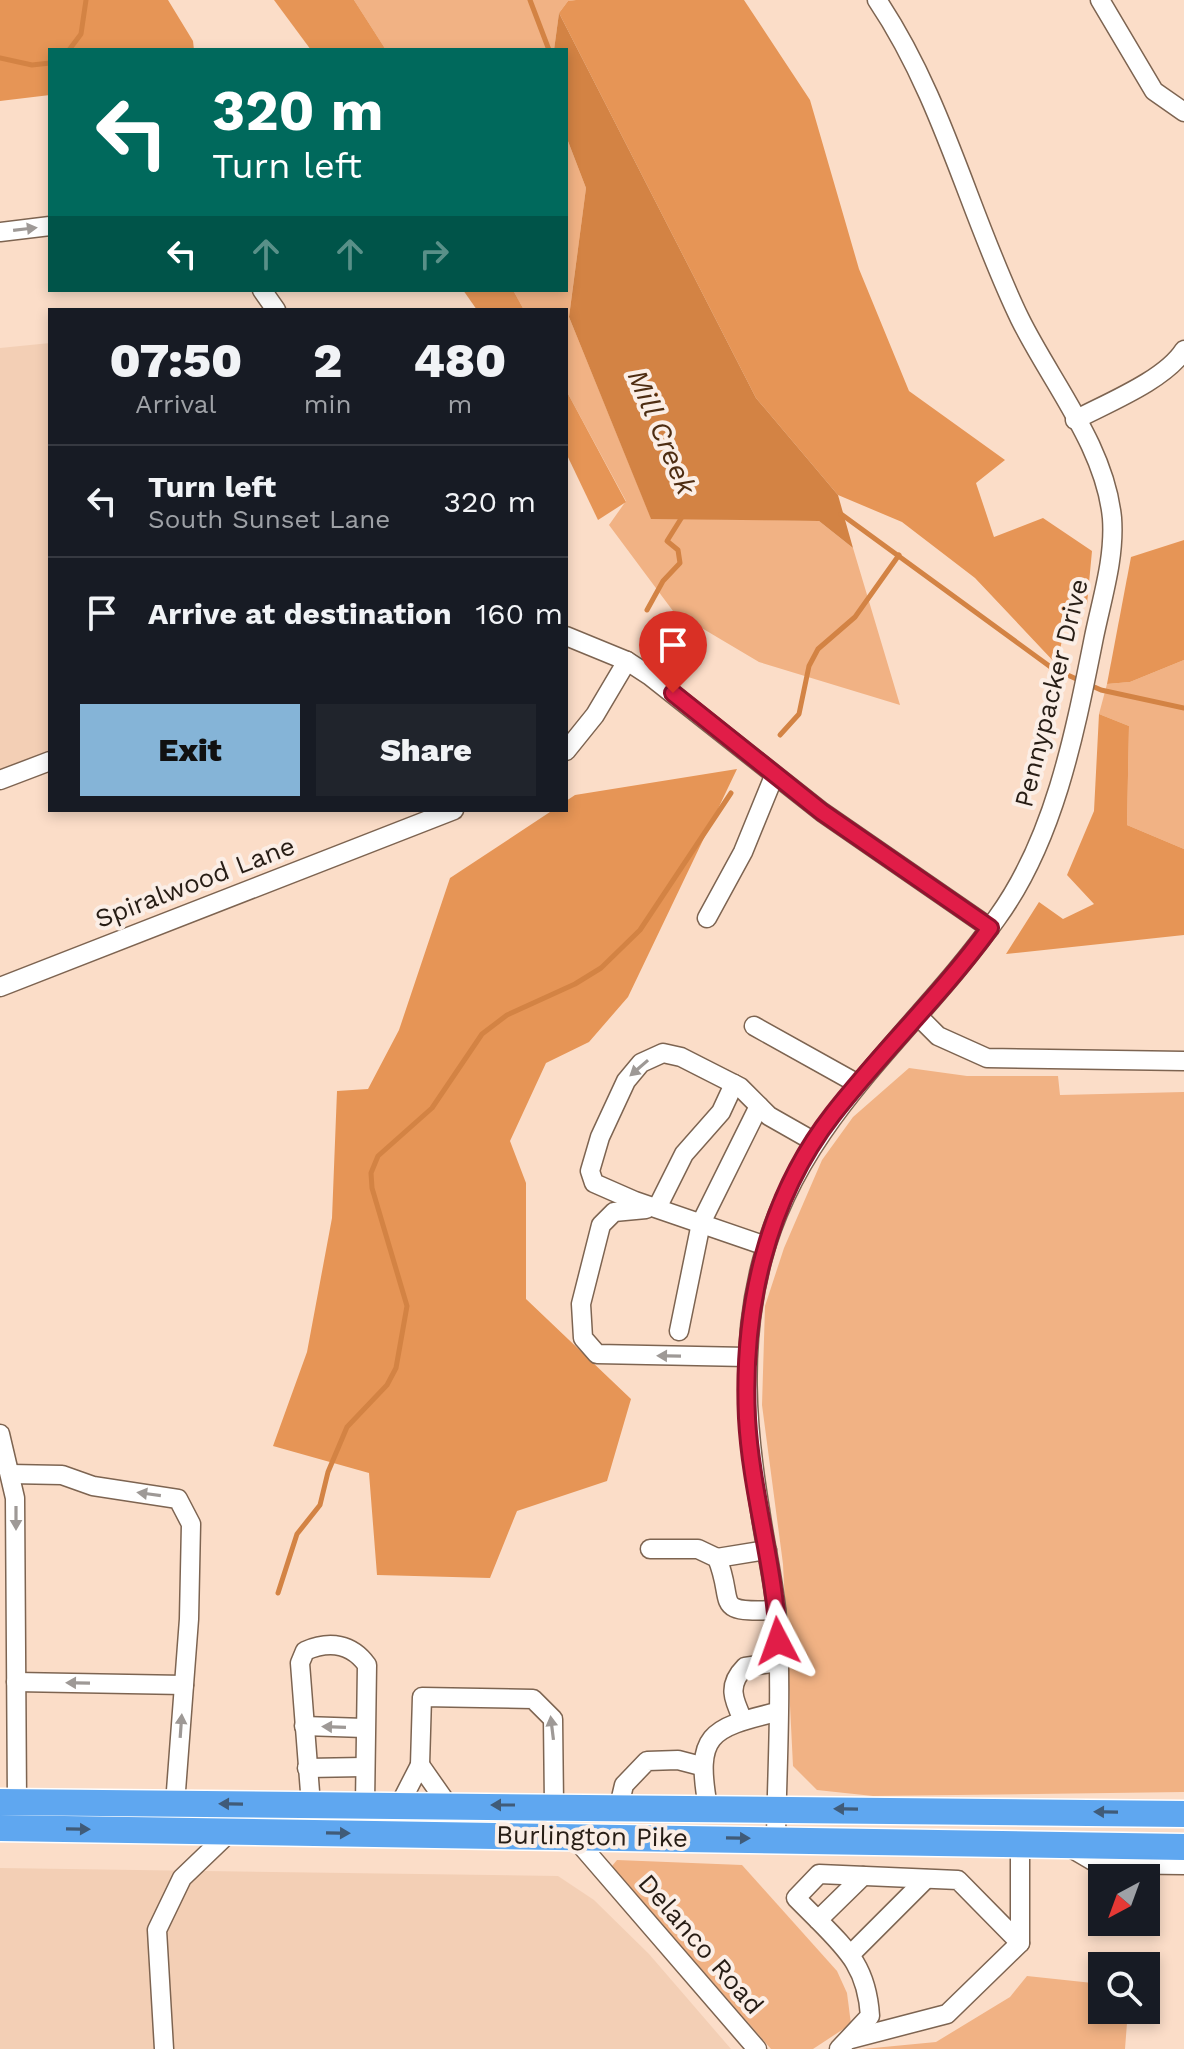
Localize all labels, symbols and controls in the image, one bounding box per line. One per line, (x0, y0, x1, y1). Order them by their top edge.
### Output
text: 320 m (212, 78, 383, 144)
icon: left (80, 80, 184, 184)
text: Turn left (212, 145, 362, 187)
one-way arrow (13, 222, 38, 235)
icon: left (160, 232, 204, 276)
icon: ahead (244, 232, 288, 276)
icon: ahead (328, 232, 372, 276)
icon: right (412, 232, 456, 276)
text: 07:50 (110, 332, 242, 389)
text: 2 (313, 332, 342, 389)
text: 480 (413, 332, 506, 389)
water label: Mill Creek (621, 365, 703, 500)
text: Arrival (135, 389, 216, 419)
text: min (304, 389, 352, 419)
text: m (447, 389, 472, 419)
text: Turn left (148, 469, 276, 504)
icon: left (80, 479, 124, 523)
text: 320 m (444, 484, 536, 519)
text: South Sunset Lane (148, 504, 390, 534)
street label: Pennypacker Drive (1008, 576, 1094, 810)
icon: arrive (80, 591, 124, 635)
text: Arrive at destination (148, 596, 452, 631)
text: 160 m (476, 596, 563, 631)
pin (639, 611, 707, 693)
icon: arrive (651, 623, 695, 667)
button: Exit (80, 704, 300, 796)
button: Share (316, 704, 536, 796)
street label: Spiralwood Lane (91, 830, 299, 934)
one-way arrow (630, 1059, 650, 1076)
one-way arrow (656, 1350, 681, 1362)
one-way arrow (136, 1487, 161, 1500)
one-way arrow (9, 1506, 22, 1531)
position arrow (736, 1599, 820, 1683)
one-way arrow (65, 1677, 90, 1690)
one-way arrow (175, 1713, 188, 1738)
one-way arrow (545, 1715, 558, 1740)
one-way arrow (321, 1720, 346, 1733)
one-way arrow (218, 1798, 243, 1810)
one-way arrow (490, 1799, 515, 1811)
one-way arrow (833, 1802, 858, 1815)
one-way arrow (1093, 1806, 1118, 1819)
street label: Burlington Pike (496, 1819, 688, 1853)
one-way arrow (66, 1823, 91, 1835)
one-way arrow (326, 1826, 351, 1839)
one-way arrow (726, 1832, 751, 1844)
north arrow (1088, 1864, 1160, 1936)
map controls (1088, 1864, 1160, 2024)
street label: Delanco Road (632, 1868, 770, 2020)
button: search (1088, 1952, 1160, 2024)

